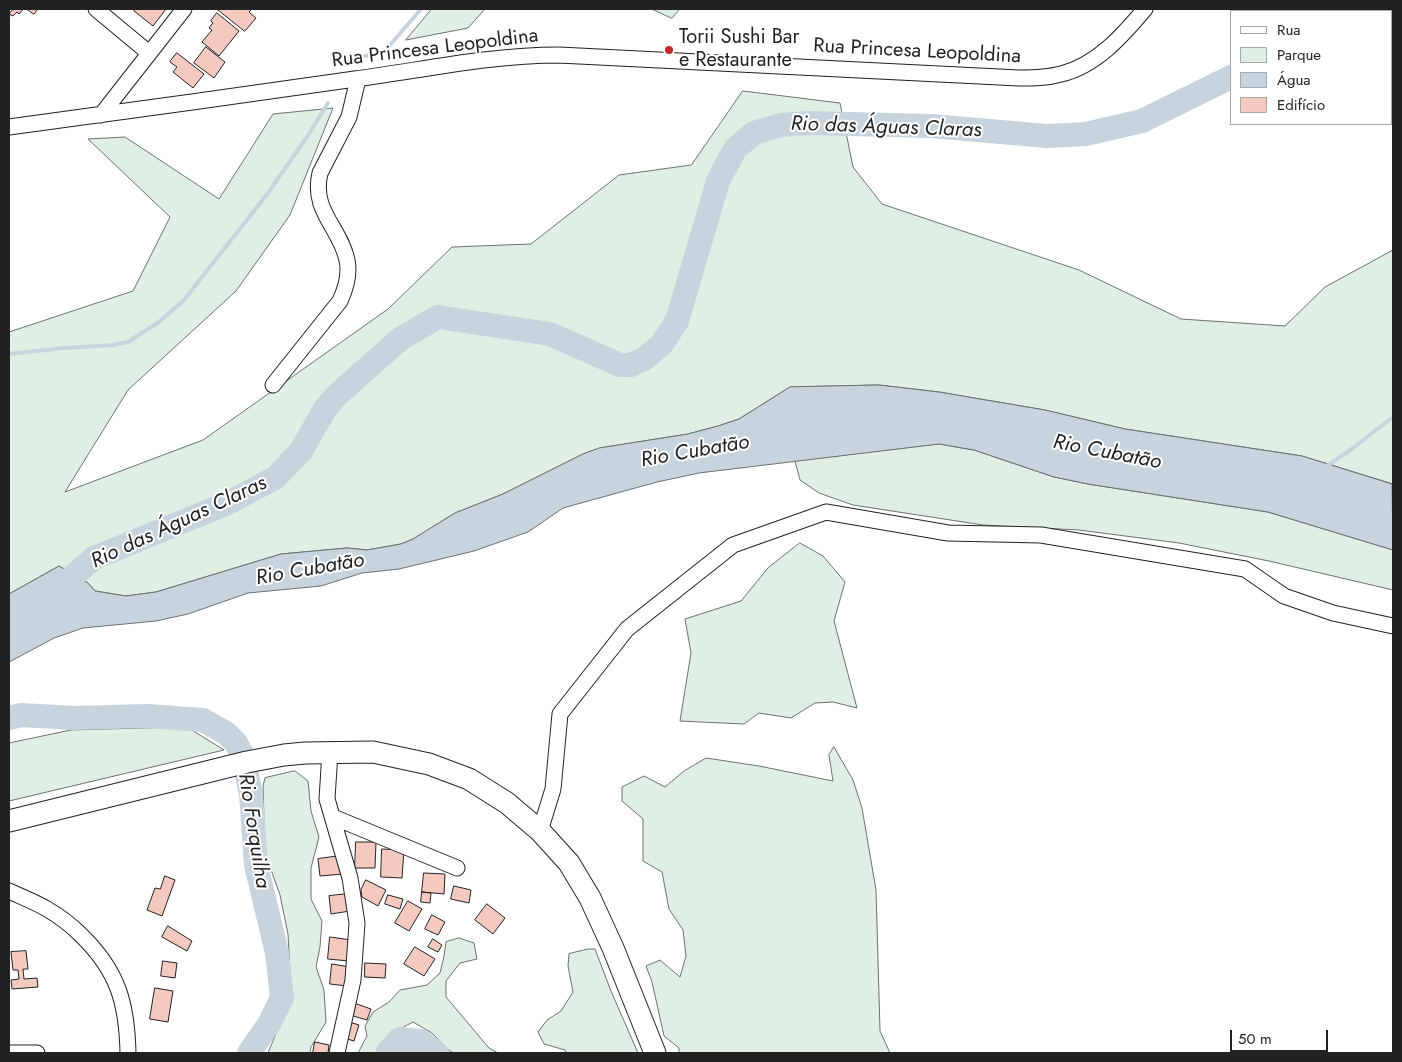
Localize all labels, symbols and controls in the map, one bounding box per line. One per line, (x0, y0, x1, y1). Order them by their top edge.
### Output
legend (1230, 10, 1392, 125)
text: Rua (1277, 19, 1301, 41)
street label: Rua Princesa Leopoldina (330, 24, 540, 74)
place label: Torii Sushi Bar e Restaurante (679, 26, 799, 73)
street label: Rua Princesa Leopoldina (813, 35, 1021, 69)
marker: Torii Sushi Bar e Restaurante (663, 44, 675, 56)
text: Parque (1277, 44, 1321, 66)
text: Água (1277, 69, 1311, 91)
text: Edifício (1277, 94, 1325, 116)
water label: Rio das Águas Claras (790, 112, 982, 144)
water label: Rio Cubatão (639, 430, 751, 474)
water label: Rio Cubatão (1051, 430, 1163, 476)
water label: Rio das Águas Claras (87, 471, 271, 575)
water label: Rio Cubatão (254, 548, 366, 592)
water label: Rio Forquilha (231, 772, 275, 890)
scale bar (1232, 1020, 1330, 1052)
text: 50 m (1238, 1028, 1272, 1050)

